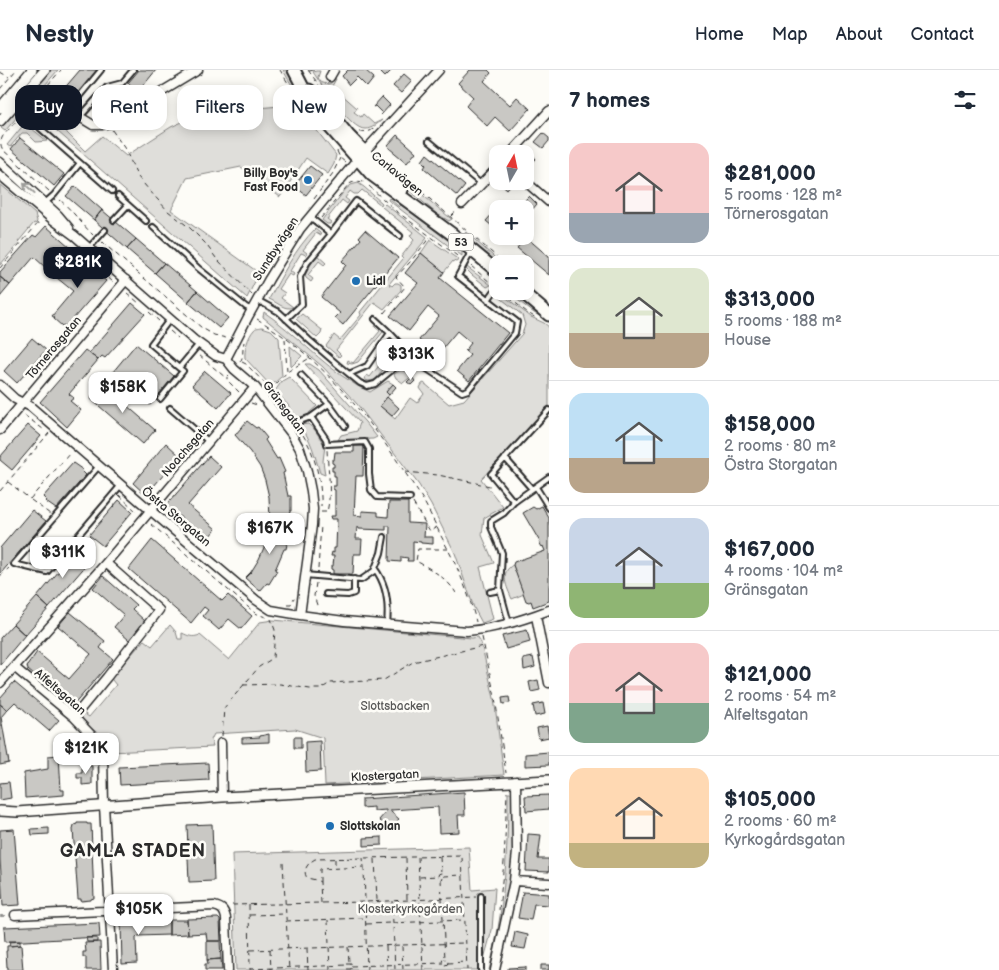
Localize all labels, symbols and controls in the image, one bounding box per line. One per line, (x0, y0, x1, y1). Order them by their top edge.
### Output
text: Nestly (25, 20, 94, 49)
text: Home (695, 24, 744, 45)
text: Map (772, 24, 808, 45)
text: About (836, 24, 883, 45)
text: Contact (911, 24, 974, 45)
chip: Buy (15, 85, 82, 130)
chip: Rent (92, 85, 167, 130)
chip: Filters (177, 85, 263, 130)
chip: New (273, 85, 345, 130)
icon: filters (951, 86, 979, 114)
text: 7 homes (569, 88, 650, 113)
north arrow (489, 145, 534, 190)
map controls (489, 145, 534, 300)
street label: Carlavägen (368, 149, 426, 200)
text: $281,000 (724, 161, 816, 186)
icon: home (609, 163, 669, 223)
place label: Billy Boy's Fast Food (243, 166, 298, 195)
marker: Billy Boy's Fast Food (302, 174, 314, 186)
one-way arrow (23, 183, 36, 194)
text: 5 rooms · 128 m² (724, 186, 842, 205)
button: + (489, 200, 534, 245)
text: Törnerosgatan (724, 205, 829, 224)
street label: Sundbyvägen (250, 214, 302, 284)
road number: 53 (448, 233, 474, 250)
pin: $281K (43, 246, 113, 289)
text: $281K (54, 253, 102, 272)
button: − (489, 255, 534, 300)
place label: Lidl (366, 274, 386, 289)
marker: Lidl (350, 275, 362, 287)
text: $313,000 (724, 287, 815, 312)
icon: home (609, 288, 669, 348)
text: 5 rooms · 188 m² (724, 312, 842, 331)
street label: Törnerosgatan (23, 313, 85, 383)
text: House (724, 331, 771, 350)
pin: $313K (376, 338, 446, 381)
text: $313K (388, 345, 434, 364)
pin: $158K (88, 372, 158, 414)
text: $158K (99, 378, 147, 397)
street label: Gränsgatan (259, 378, 309, 438)
text: $158,000 (724, 412, 815, 437)
icon: home (609, 413, 669, 473)
street label: Noachsgatan (159, 416, 218, 480)
text: 2 rooms · 80 m² (724, 437, 836, 456)
text: Östra Storgatan (724, 456, 838, 475)
street label: Östra Storgatan (139, 483, 214, 550)
pin: $167K (235, 512, 305, 555)
text: $167K (247, 519, 293, 538)
pin: $311K (28, 536, 98, 579)
text: $167,000 (724, 537, 815, 562)
icon: home (609, 538, 669, 598)
text: $311K (41, 543, 85, 562)
text: 4 rooms · 104 m² (724, 562, 843, 581)
text: Gränsgatan (724, 581, 808, 600)
text: $121,000 (724, 662, 812, 687)
icon: home (609, 663, 669, 723)
street label: Alfeltsgatan (31, 666, 89, 719)
text: 2 rooms · 54 m² (724, 687, 836, 706)
park label: Slottsbacken (360, 699, 430, 714)
text: Alfeltsgatan (724, 706, 808, 725)
pin: $121K (51, 732, 121, 775)
text: $121K (64, 739, 108, 758)
street label: Klostergatan (351, 767, 420, 785)
text: $105,000 (724, 787, 816, 812)
icon: home (609, 788, 669, 848)
text: 2 rooms · 60 m² (724, 812, 837, 831)
place label: Slottskolan (340, 819, 401, 834)
marker: Slottskolan (324, 820, 336, 832)
text: Kyrkogårdsgatan (724, 831, 845, 850)
district label: GAMLA STADEN (60, 841, 206, 862)
pin: $105K (104, 894, 174, 936)
text: $105K (115, 900, 163, 919)
park label: Klosterkyrkogården (358, 902, 463, 917)

